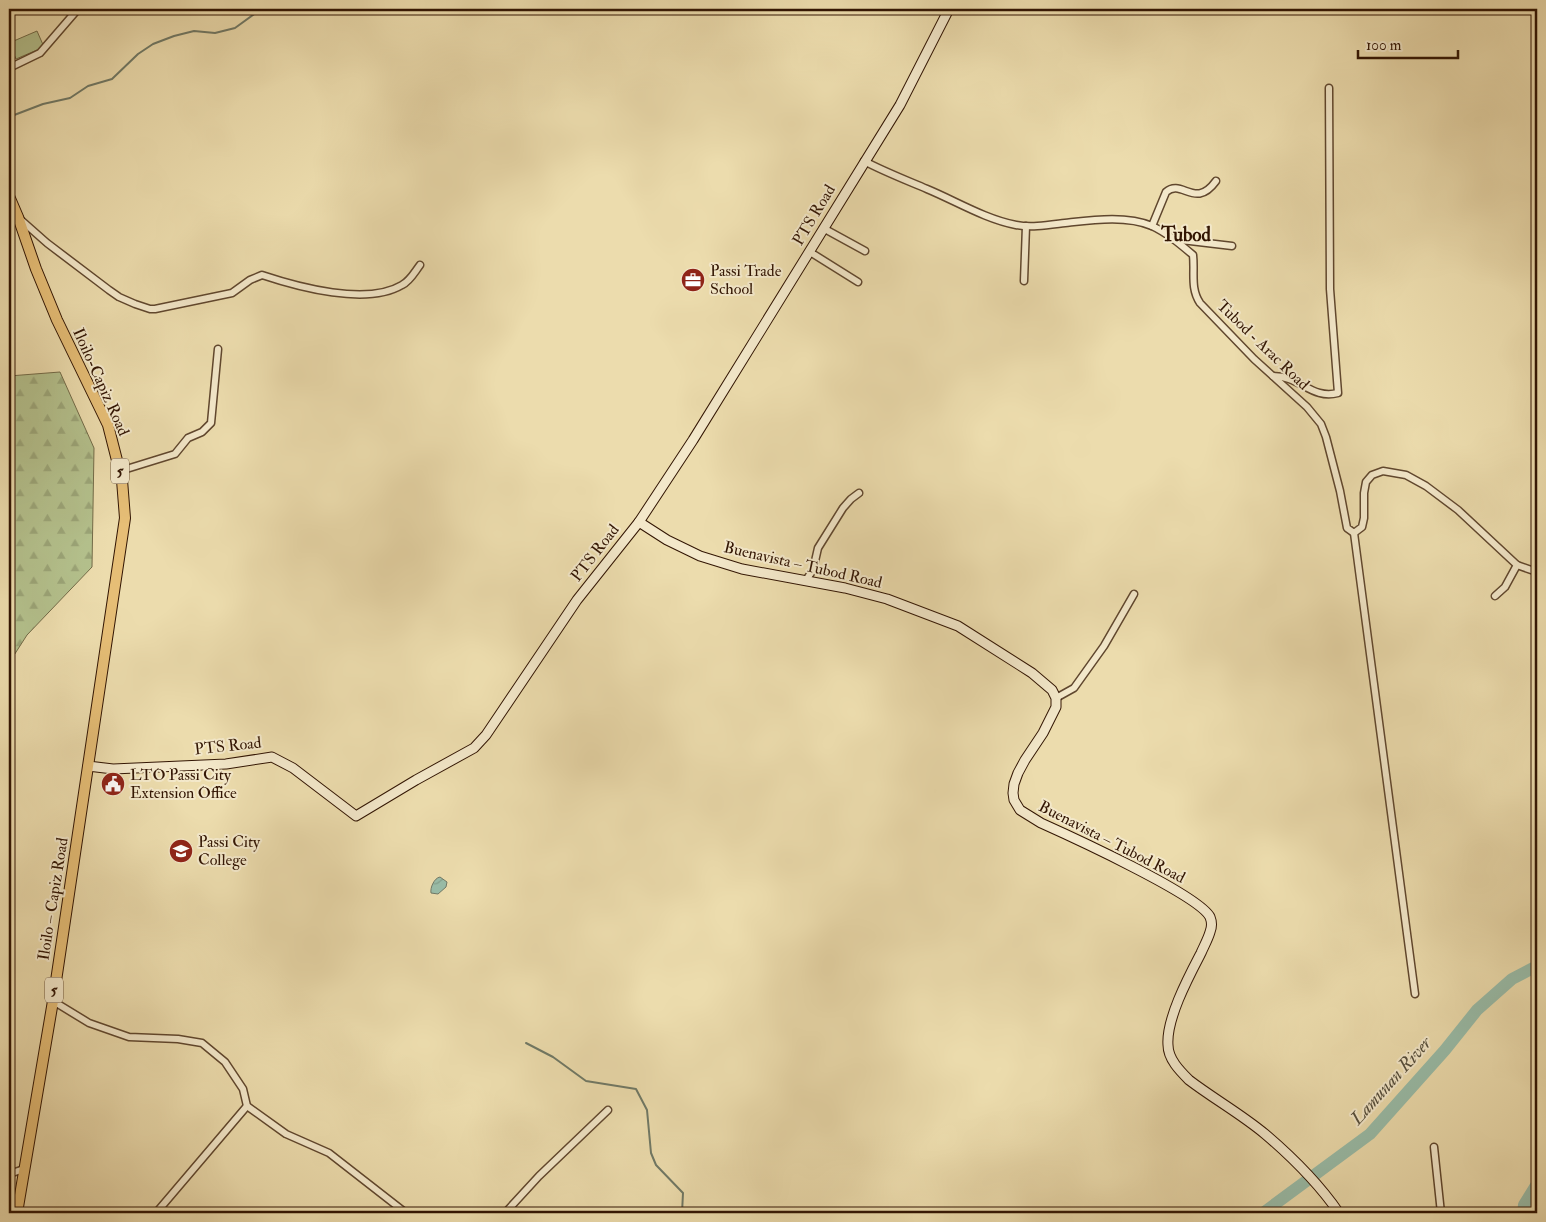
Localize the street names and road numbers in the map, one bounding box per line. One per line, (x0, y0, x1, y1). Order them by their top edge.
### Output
street label: PTS Road (788, 181, 840, 249)
street label: Tubod - Arac Road (1212, 296, 1314, 394)
street label: Iloilo-Capiz Road (67, 325, 134, 440)
road number: 5 (111, 458, 129, 484)
street label: PTS Road (566, 520, 624, 586)
street label: Buenavista – Tubod Road (722, 537, 884, 593)
street label: PTS Road (194, 733, 263, 759)
street label: Buenavista – Tubod Road (1035, 796, 1189, 888)
street label: Iloilo – Capiz Road (33, 836, 74, 962)
road number: 5 (45, 978, 63, 1002)

